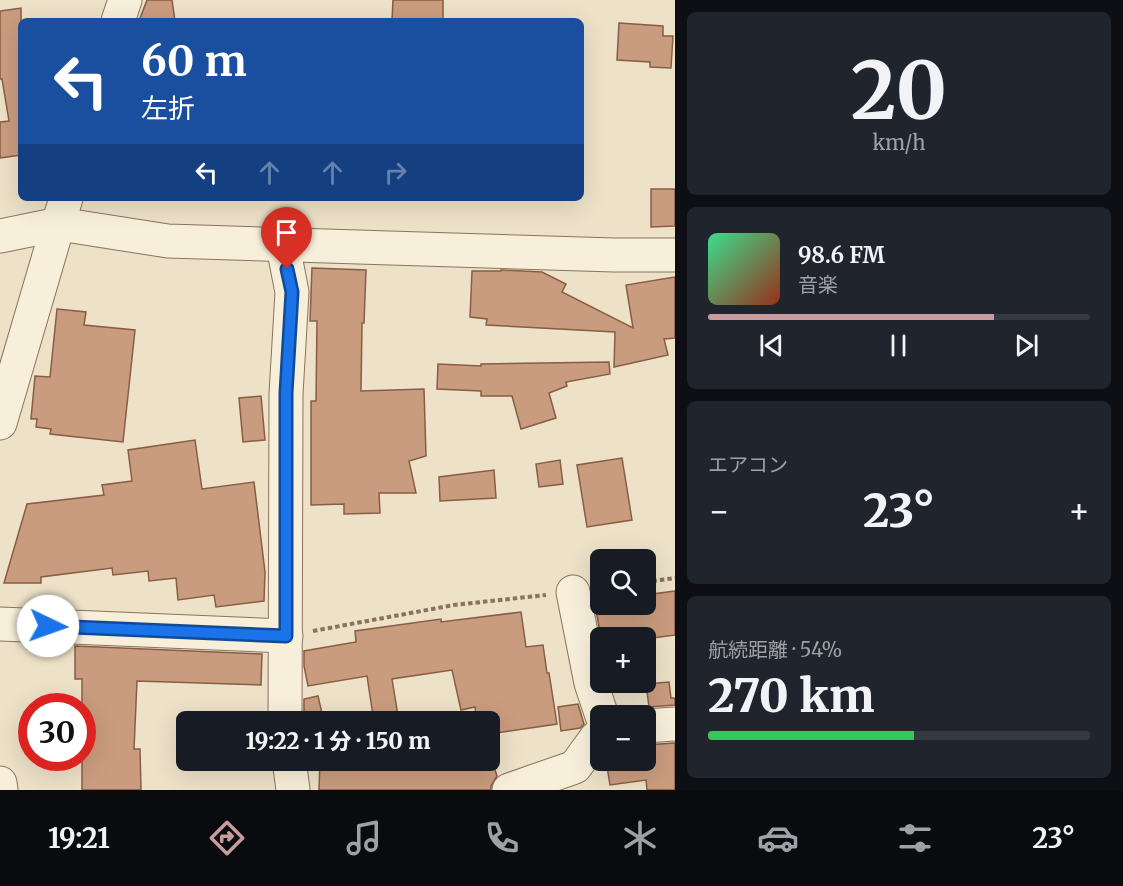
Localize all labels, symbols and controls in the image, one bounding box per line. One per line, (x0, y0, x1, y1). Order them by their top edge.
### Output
text: 60 m (141, 35, 247, 87)
icon: left (42, 42, 120, 120)
text: 20 (851, 42, 947, 140)
text: 左折 (141, 91, 195, 125)
text: km/h (873, 130, 925, 155)
icon: left (190, 156, 223, 189)
icon: ahead (253, 156, 286, 189)
icon: ahead (316, 156, 349, 189)
icon: right (379, 156, 412, 189)
pin (261, 207, 312, 269)
icon: arrive (270, 216, 303, 249)
text: 98.6 FM (798, 241, 885, 269)
text: 音楽 (798, 272, 838, 297)
icon: previous (755, 329, 788, 362)
icon: pause (882, 329, 915, 362)
icon: next (1010, 329, 1043, 362)
text: エアコン (708, 452, 788, 477)
text: 23° (863, 483, 935, 539)
text: − (708, 491, 730, 532)
text: + (1068, 491, 1090, 532)
map controls (590, 549, 656, 771)
button: search (590, 549, 656, 615)
position arrow (16, 594, 80, 658)
button: + (590, 627, 656, 693)
text: 航続距離 · 54% (708, 637, 842, 662)
text: 270 km (708, 668, 874, 724)
speed limit sign: 30 (18, 693, 96, 771)
button: − (590, 705, 656, 771)
text: 19:22 · 1 分 · 150 m (246, 727, 430, 755)
icon: directions (206, 817, 248, 859)
icon: music (343, 817, 385, 859)
icon: phone (481, 817, 523, 859)
icon: climate (619, 817, 661, 859)
icon: car (757, 817, 799, 859)
icon: filters (894, 817, 936, 859)
text: 19:21 (48, 821, 110, 855)
text: 23° (1032, 821, 1075, 855)

